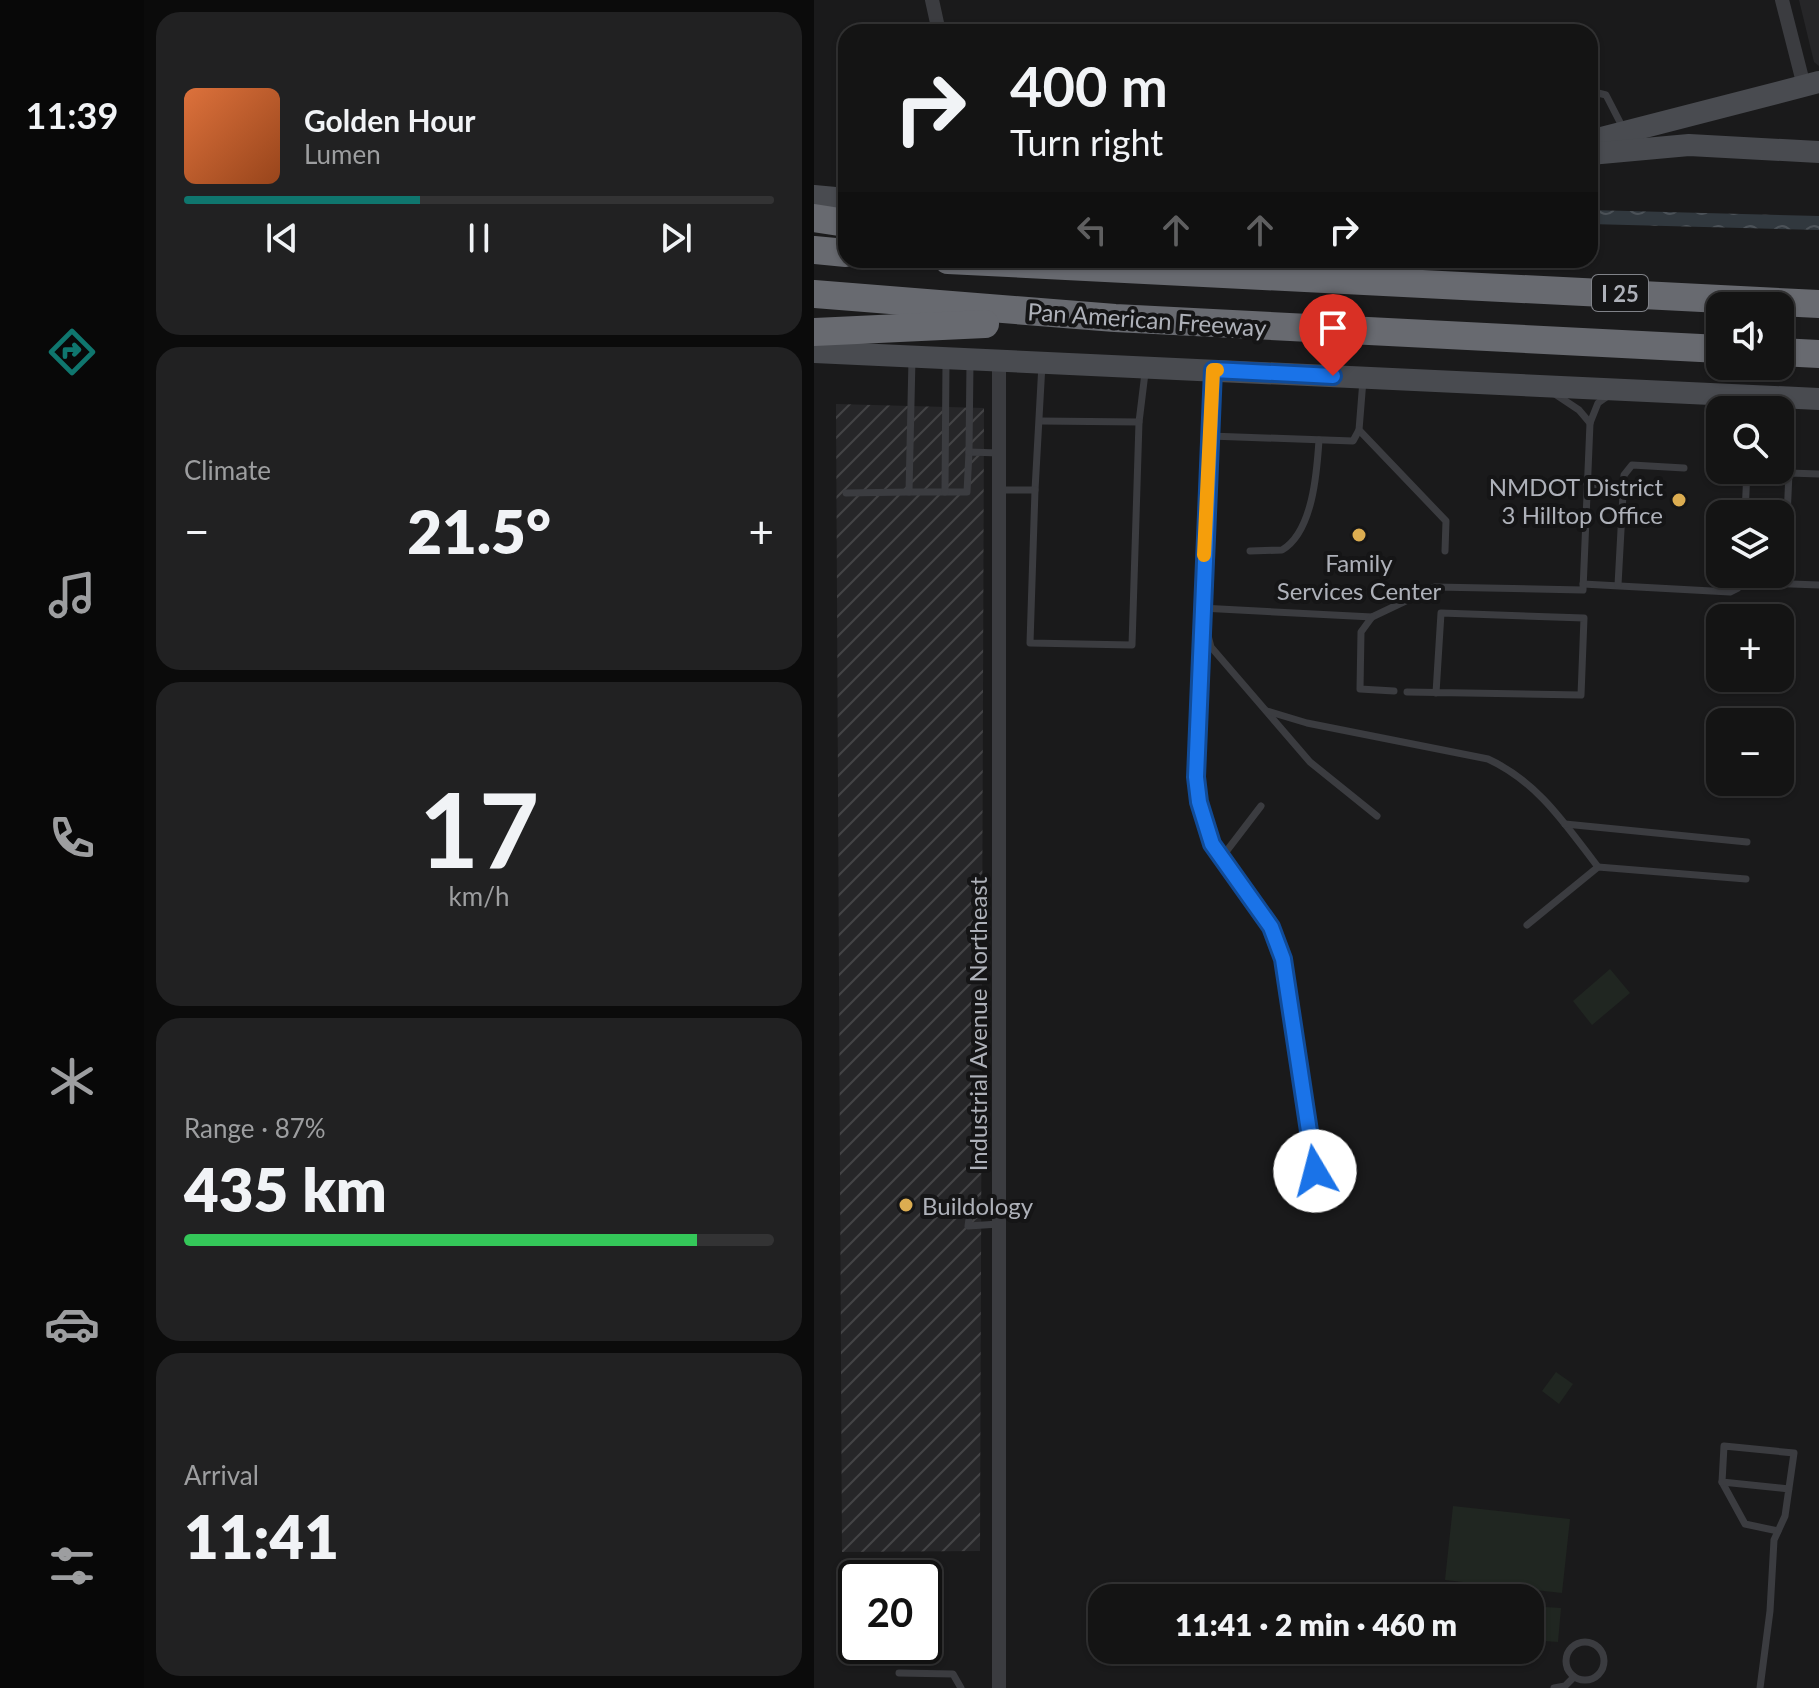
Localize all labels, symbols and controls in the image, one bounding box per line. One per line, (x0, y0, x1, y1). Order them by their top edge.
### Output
text: 400 m (1010, 52, 1168, 119)
icon: right (878, 56, 982, 160)
text: 11:39 (26, 93, 118, 137)
text: Golden Hour (304, 102, 476, 138)
text: Turn right (1010, 120, 1163, 164)
text: Lumen (304, 138, 381, 170)
icon: left (1070, 208, 1114, 252)
icon: ahead (1154, 208, 1198, 252)
icon: ahead (1238, 208, 1282, 252)
icon: right (1322, 208, 1366, 252)
icon: previous (260, 216, 304, 260)
icon: pause (457, 216, 501, 260)
icon: next (654, 216, 698, 260)
road number: I 25 (1592, 275, 1648, 311)
map controls (1706, 292, 1794, 796)
button: sound (1706, 292, 1794, 380)
pin (1299, 294, 1367, 376)
street label: Pan American Freeway (1027, 296, 1268, 342)
icon: arrive (1311, 306, 1355, 350)
icon: directions (44, 324, 100, 380)
button: search (1706, 396, 1794, 484)
text: Climate (184, 454, 271, 486)
place label: NMDOT District 3 Hilltop Office (1489, 472, 1663, 529)
marker: NMDOT District 3 Hilltop Office (1670, 491, 1688, 509)
text: 21.5° (407, 495, 551, 567)
button: layers (1706, 500, 1794, 588)
text: − (184, 505, 210, 557)
text: + (748, 505, 774, 557)
marker: Family Services Center (1350, 526, 1368, 544)
place label: Family Services Center (1277, 548, 1442, 605)
icon: music (44, 567, 100, 623)
button: + (1706, 604, 1794, 692)
button: − (1706, 708, 1794, 796)
text: 17 (419, 765, 539, 890)
icon: phone (44, 810, 100, 866)
street label: Industrial Avenue Northeast (963, 876, 992, 1171)
text: km/h (449, 880, 509, 912)
icon: climate (44, 1053, 100, 1109)
text: Range · 87% (184, 1112, 326, 1144)
position arrow (1273, 1129, 1357, 1213)
text: 435 km (184, 1153, 387, 1225)
place label: Buildology (922, 1191, 1034, 1220)
marker: Buildology (897, 1196, 915, 1214)
icon: car (44, 1296, 100, 1352)
text: Arrival (184, 1459, 259, 1491)
text: 11:41 (184, 1500, 339, 1572)
icon: filters (44, 1538, 100, 1594)
speed limit sign: 20 (838, 1560, 942, 1664)
text: 11:41 · 2 min · 460 m (1175, 1606, 1457, 1642)

